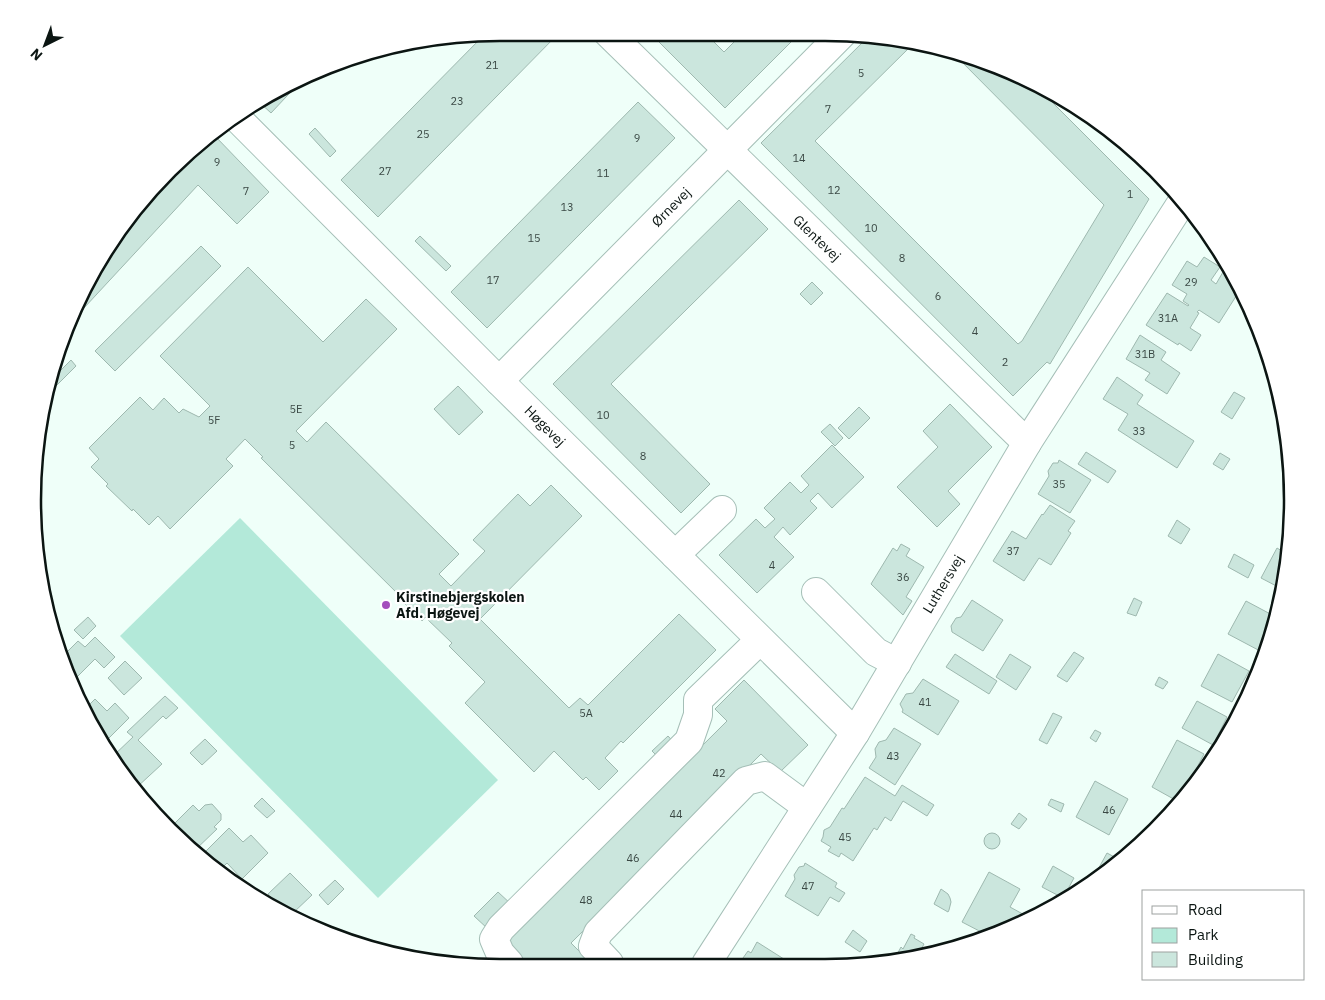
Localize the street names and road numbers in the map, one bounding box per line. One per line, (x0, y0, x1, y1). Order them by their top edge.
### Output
street label: Ørnevej (647, 183, 695, 231)
street label: Glentevej (789, 211, 845, 265)
street label: Høgevej (521, 402, 569, 450)
street label: Luthersvej (919, 551, 967, 617)

